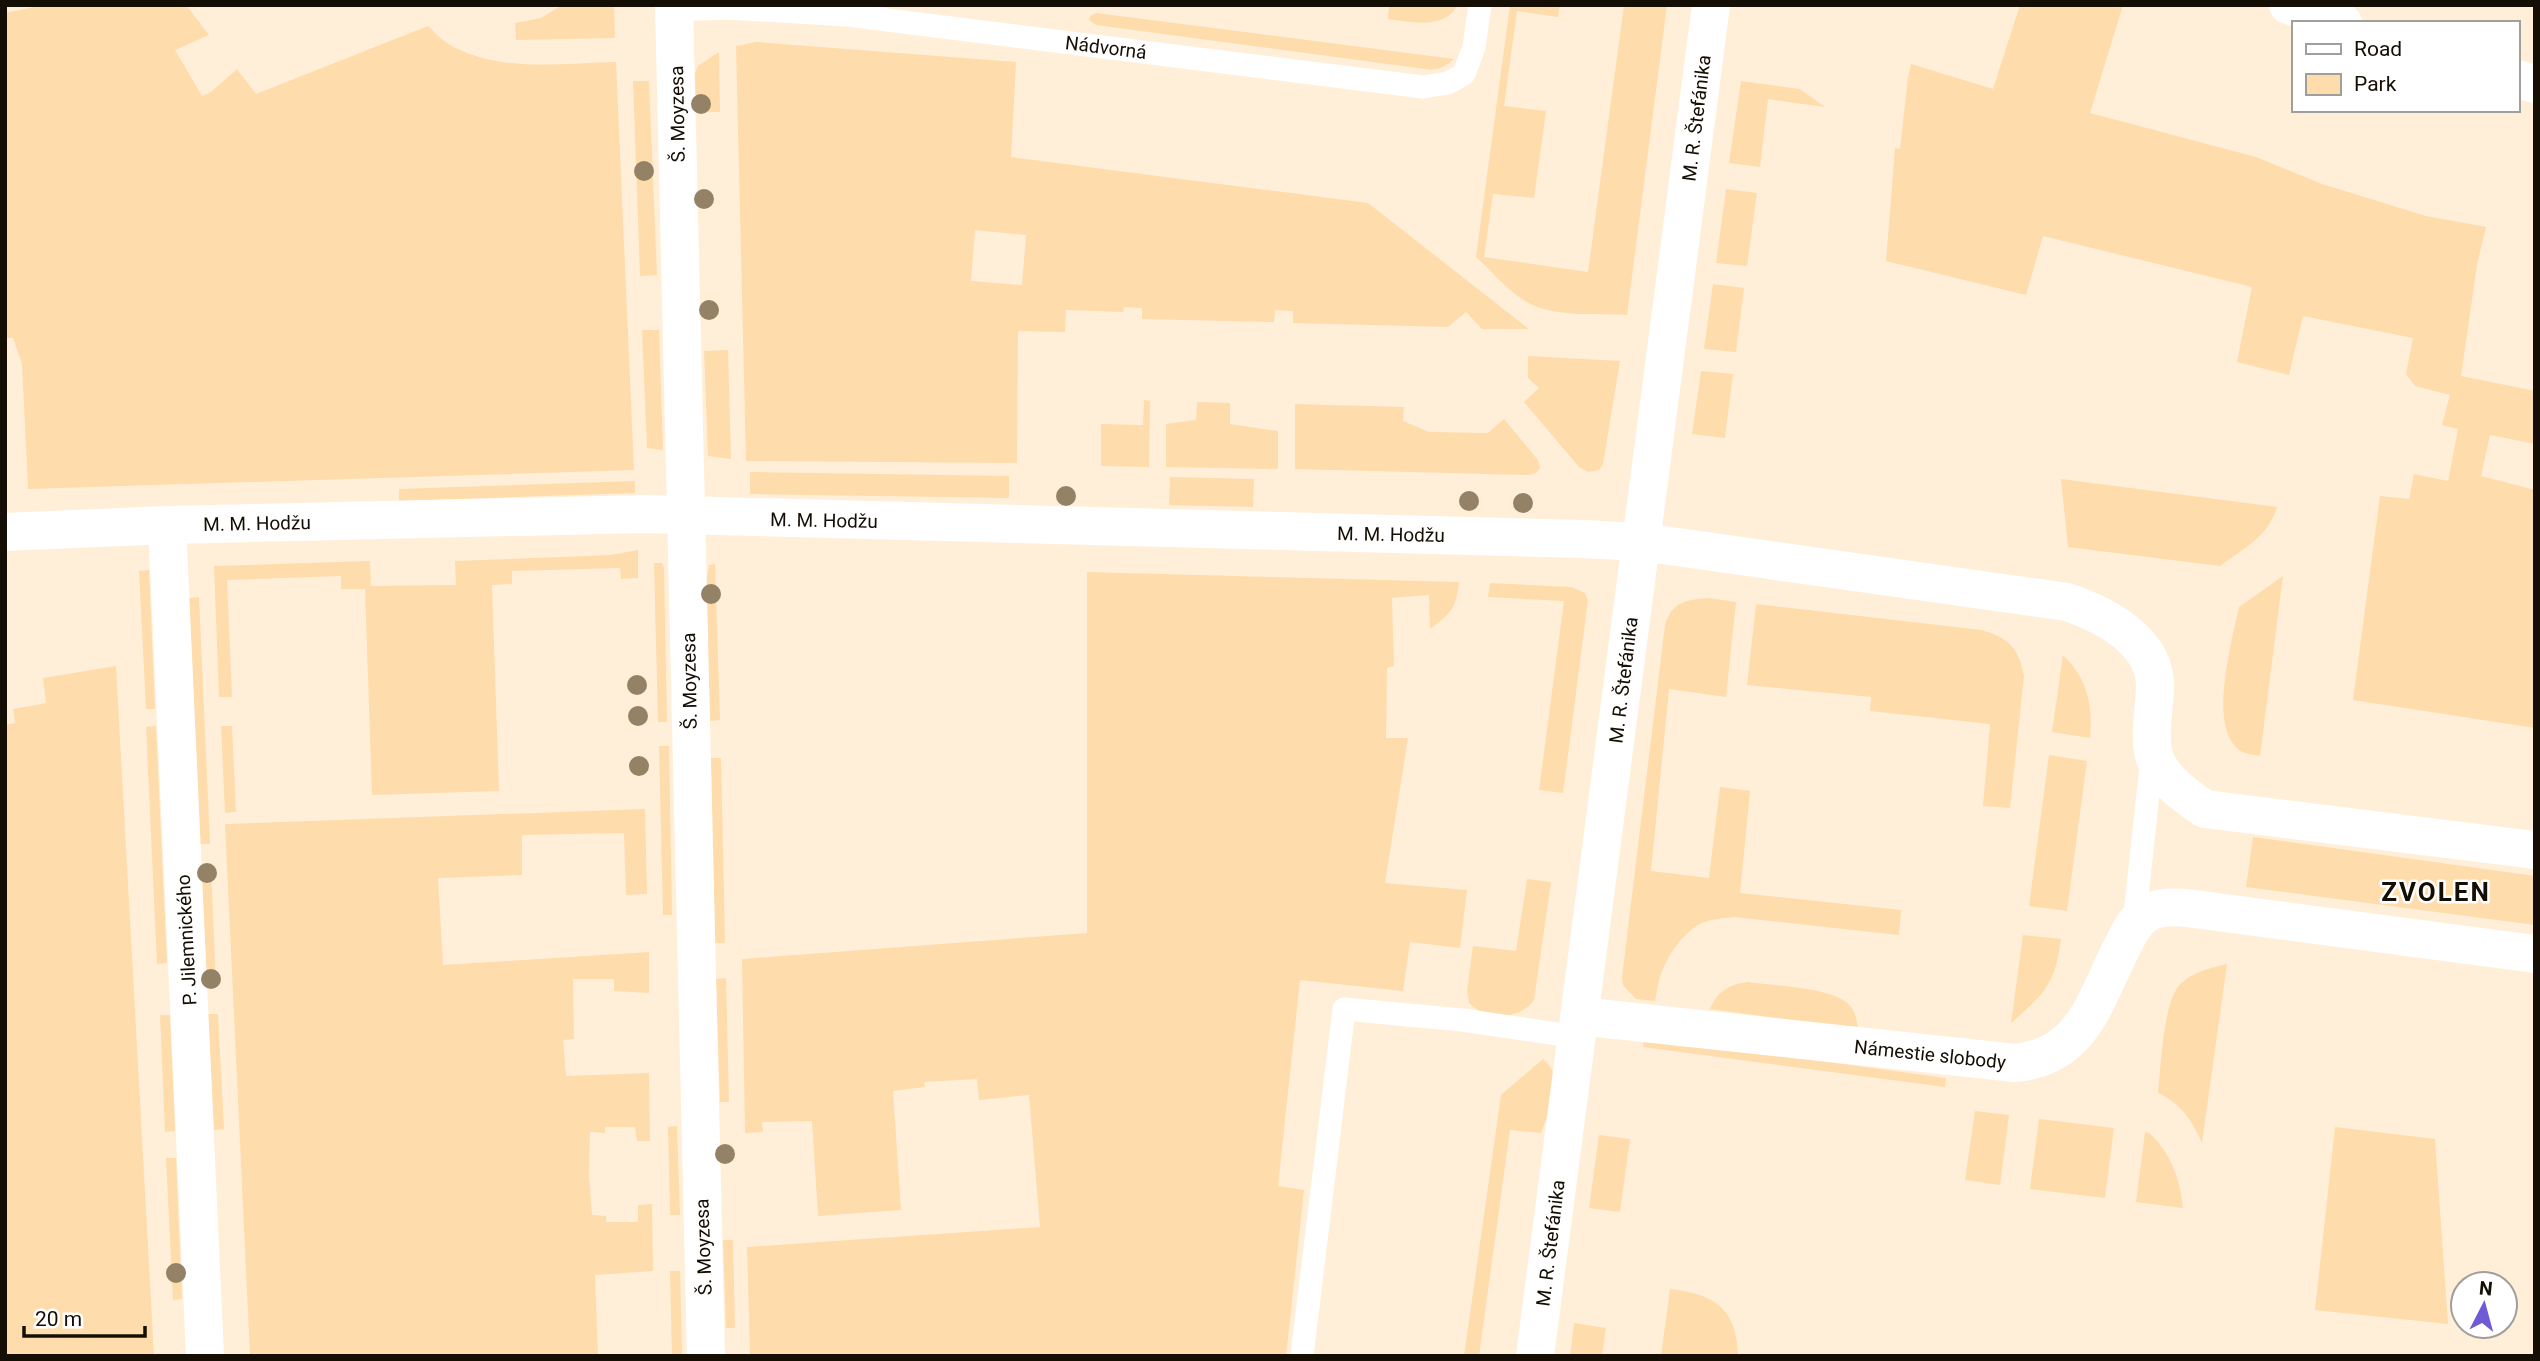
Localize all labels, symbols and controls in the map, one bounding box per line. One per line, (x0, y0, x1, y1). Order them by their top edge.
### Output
legend (2292, 21, 2519, 112)
street label: Nádvorná (1064, 31, 1148, 64)
text: Road (2354, 37, 2402, 61)
street label: M. R. Štefánika (1677, 53, 1716, 183)
street label: Š. Moyzesa (665, 65, 690, 163)
text: Park (2354, 72, 2397, 96)
street label: M. M. Hodžu (770, 508, 878, 533)
street label: M. M. Hodžu (203, 511, 311, 536)
street label: M. M. Hodžu (1337, 522, 1445, 547)
street label: M. R. Štefánika (1604, 615, 1643, 745)
street label: Š. Moyzesa (677, 632, 702, 730)
street label: P. Jilemnického (172, 874, 201, 1006)
district label: ZVOLEN (2381, 877, 2491, 907)
street label: Námestie slobody (1853, 1035, 2007, 1074)
street label: M. R. Štefánika (1531, 1178, 1570, 1308)
street label: Š. Moyzesa (690, 1198, 717, 1296)
north arrow (2449, 1270, 2519, 1340)
text: N (2478, 1276, 2494, 1301)
scale bar (24, 1294, 145, 1338)
text: 20 m (35, 1307, 82, 1331)

